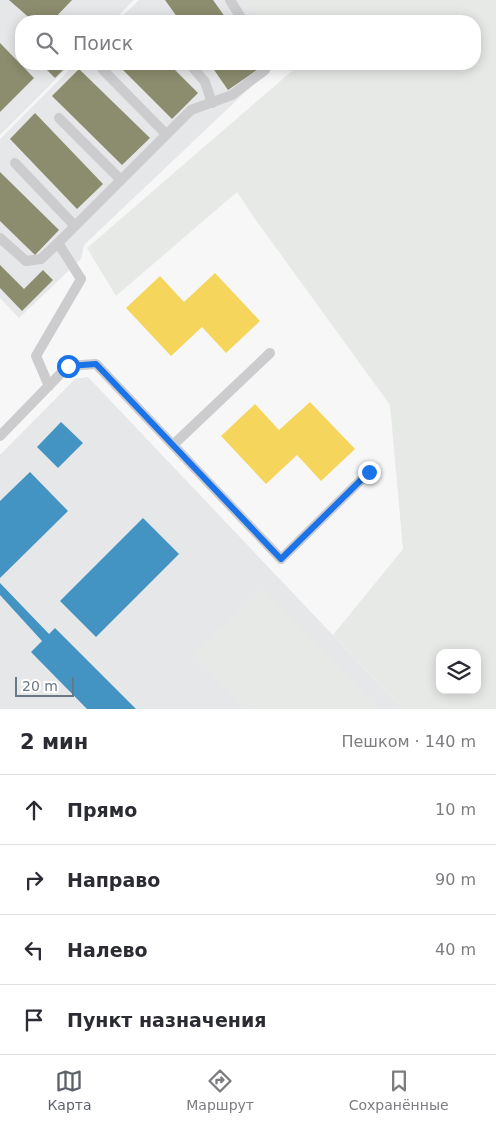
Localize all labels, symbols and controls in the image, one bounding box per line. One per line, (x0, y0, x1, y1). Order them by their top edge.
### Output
search box (15, 15, 481, 70)
icon: search (33, 29, 61, 57)
text: Поиск (73, 32, 133, 54)
route start (57, 355, 80, 378)
route end (358, 461, 381, 484)
map controls (436, 649, 481, 694)
button: layers (436, 649, 481, 694)
scale bar (15, 674, 74, 697)
text: 20 m (22, 678, 58, 694)
text: 2 мин (20, 730, 88, 754)
text: Пешком · 140 m (341, 732, 476, 751)
icon: ahead (20, 796, 48, 824)
text: Прямо (67, 799, 137, 821)
text: 10 m (435, 800, 476, 819)
icon: right (20, 866, 48, 894)
text: Направо (67, 869, 160, 891)
text: 90 m (435, 870, 476, 889)
icon: left (20, 936, 48, 964)
text: Налево (67, 939, 148, 961)
text: 40 m (435, 940, 476, 959)
icon: arrive (20, 1006, 48, 1034)
text: Пункт назначения (67, 1009, 266, 1031)
tab: Карта (47, 1067, 92, 1113)
tab: Маршрут (186, 1067, 254, 1113)
tab: Сохранённые (349, 1067, 449, 1113)

